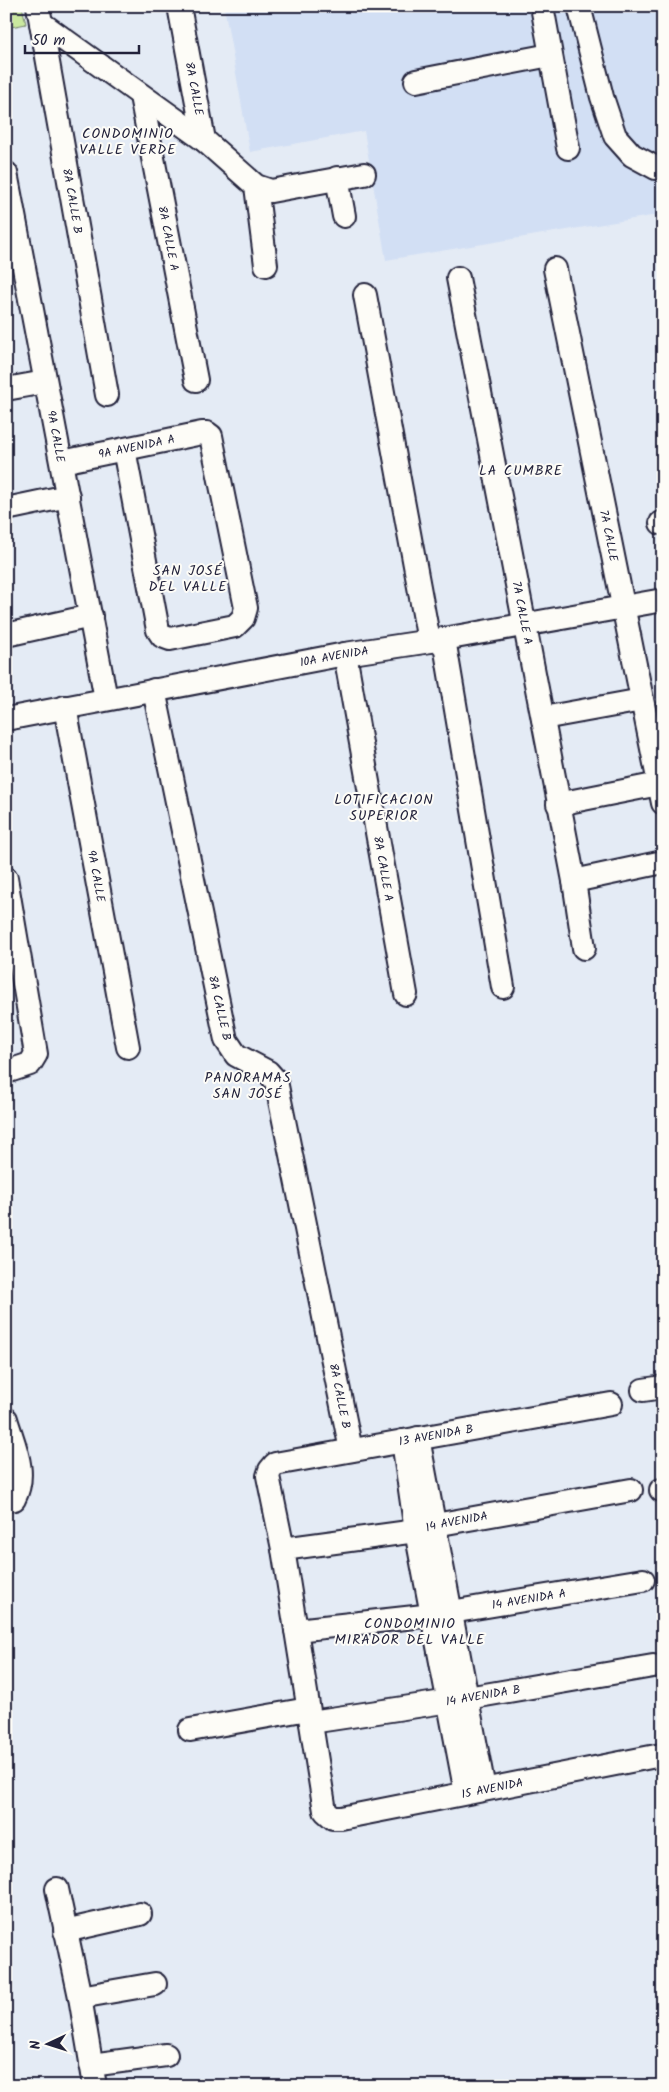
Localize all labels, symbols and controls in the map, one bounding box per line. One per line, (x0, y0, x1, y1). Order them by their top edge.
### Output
scale bar (25, 22, 139, 54)
text: 50 m (32, 29, 66, 53)
street label: 8A CALLE (180, 60, 208, 118)
district label: CONDOMINIO VALLE VERDE (79, 123, 177, 161)
street label: 8A CALLE B (57, 167, 87, 235)
street label: 8A CALLE A (152, 204, 184, 273)
street label: 9A CALLE (41, 409, 70, 465)
street label: 9A AVENIDA A (97, 430, 176, 464)
district label: LA CUMBRE (479, 460, 563, 482)
street label: 7A CALLE (594, 508, 623, 564)
district label: SAN JOSÉ DEL VALLE (149, 560, 227, 598)
street label: 7A CALLE A (507, 580, 537, 646)
street label: 10A AVENIDA (298, 642, 370, 672)
district label: LOTIFICACION SUPERIOR (334, 789, 434, 827)
street label: 8A CALLE A (368, 834, 398, 903)
street label: 9A CALLE (82, 849, 110, 905)
street label: 8A CALLE B (203, 974, 236, 1043)
district label: PANORAMAS SAN JOSÉ (205, 1067, 291, 1105)
street label: 8A CALLE B (324, 1362, 355, 1430)
street label: 13 AVENIDA B (397, 1420, 475, 1451)
street label: 14 AVENIDA (423, 1507, 489, 1537)
street label: 14 AVENIDA A (490, 1584, 567, 1615)
district label: CONDOMINIO MIRADOR DEL VALLE (335, 1613, 485, 1651)
street label: 14 AVENIDA B (444, 1680, 522, 1712)
street label: 15 AVENIDA (460, 1773, 525, 1804)
north arrow (22, 2020, 72, 2070)
text: N (25, 2040, 47, 2050)

